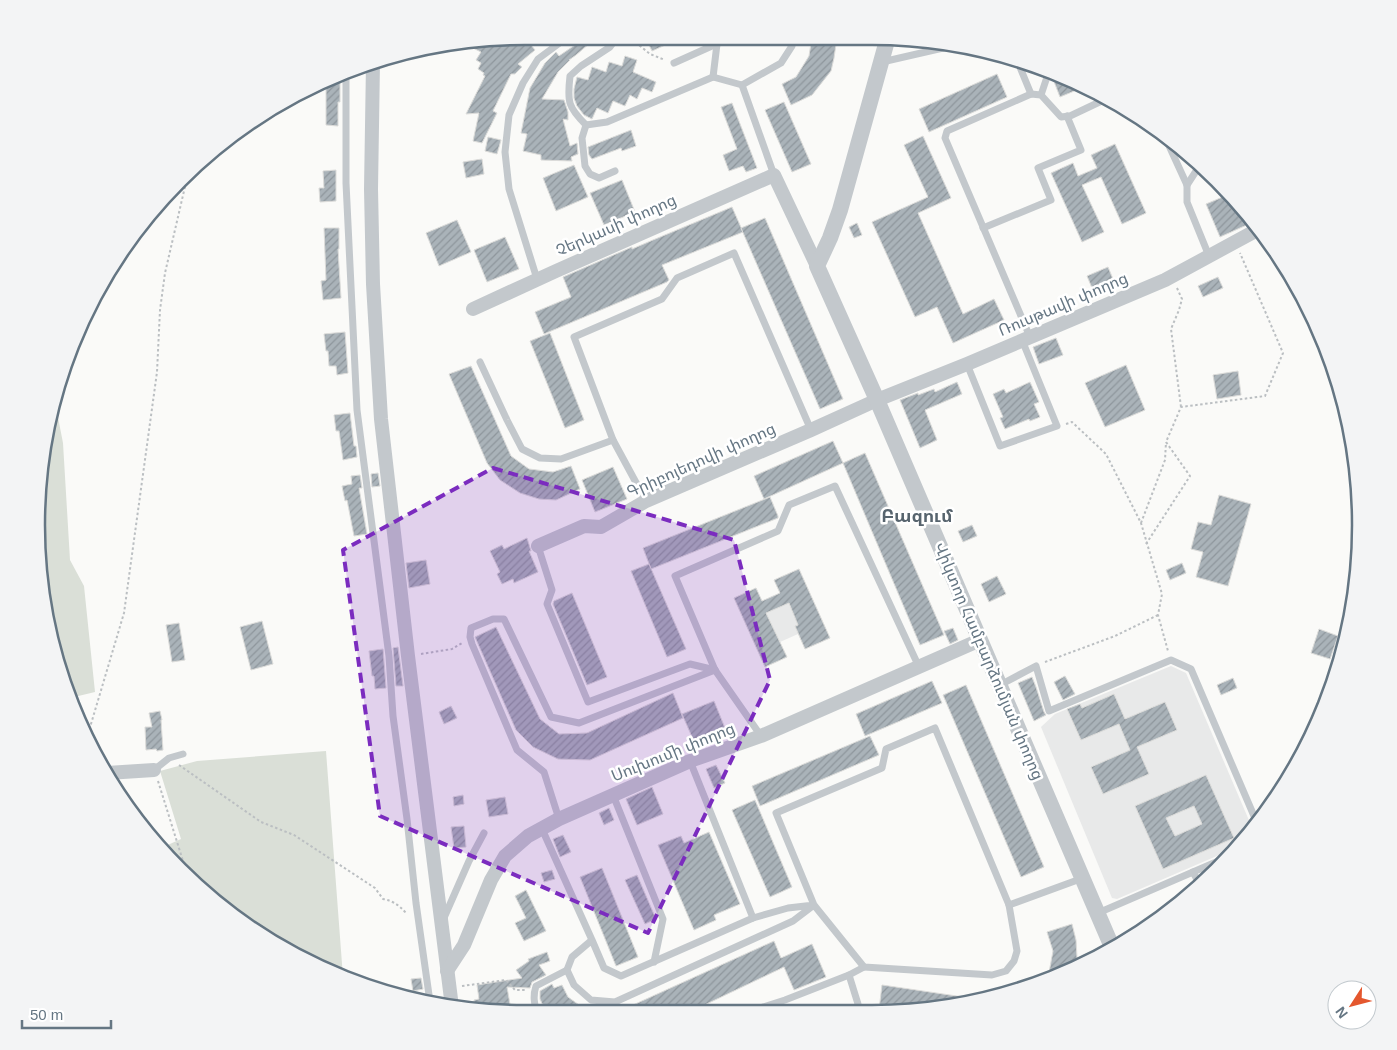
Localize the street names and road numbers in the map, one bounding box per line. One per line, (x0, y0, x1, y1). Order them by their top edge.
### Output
street label: Չերկասի փողոց (553, 191, 679, 260)
street label: Ռուսթավի փողոց (996, 269, 1131, 340)
street label: Գրիբոյեդովի փողոց (624, 420, 778, 501)
street label: Վիկտոր Համբարձումյան փողոց (930, 540, 1047, 783)
street label: Սուխումի փողոց (609, 719, 738, 786)

